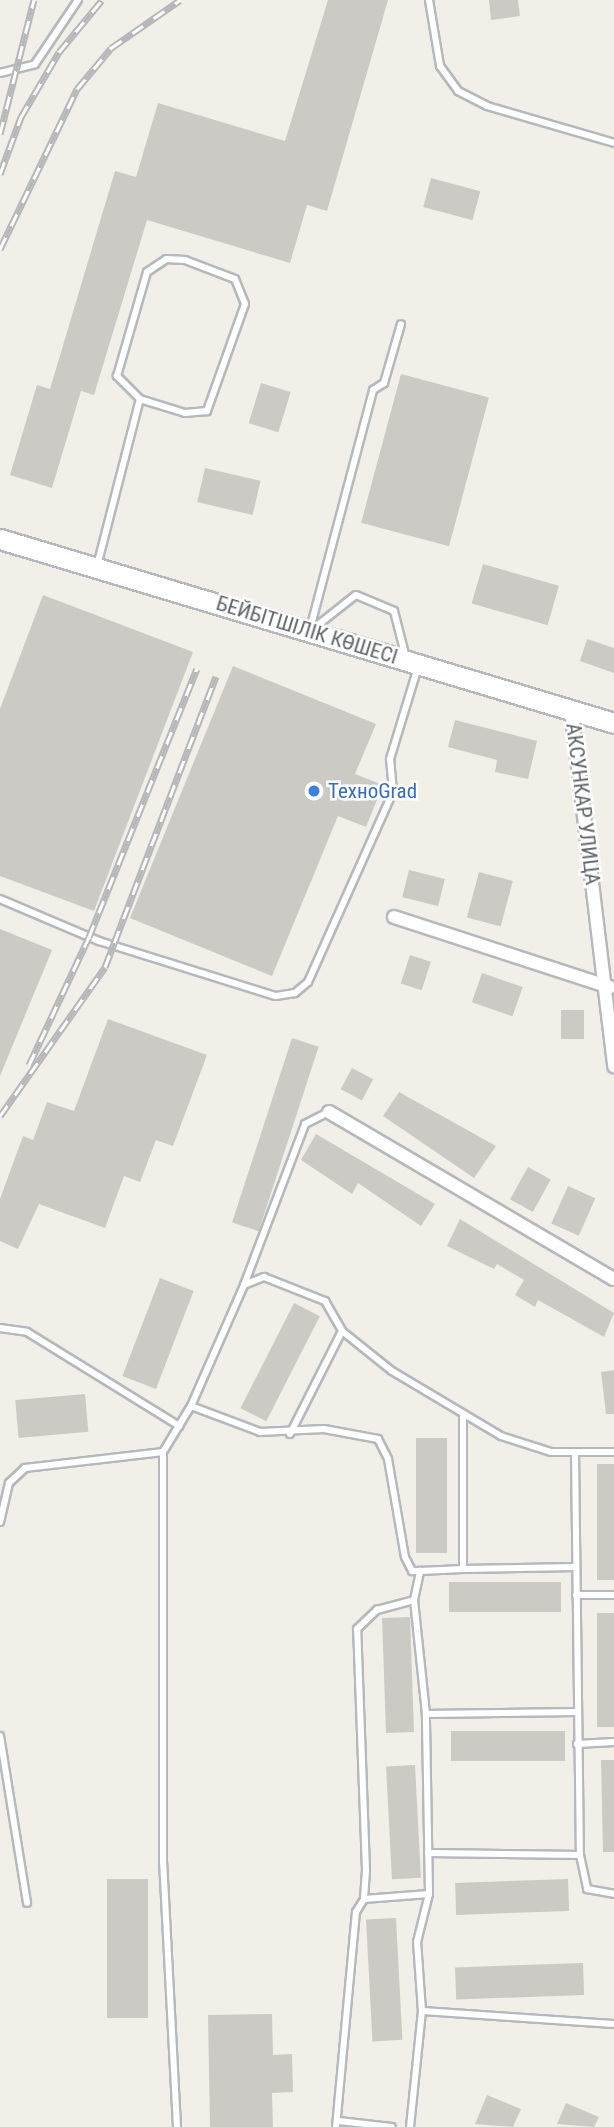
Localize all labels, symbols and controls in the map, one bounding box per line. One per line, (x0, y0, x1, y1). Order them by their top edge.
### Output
street label: БЕЙБІТШІЛІК КӨШЕСІ (213, 590, 401, 670)
street label: АКСУНКАР УЛИЦА (561, 722, 605, 886)
place label: ТехноGrad (328, 778, 417, 804)
marker: ТехноGrad (306, 783, 322, 799)

